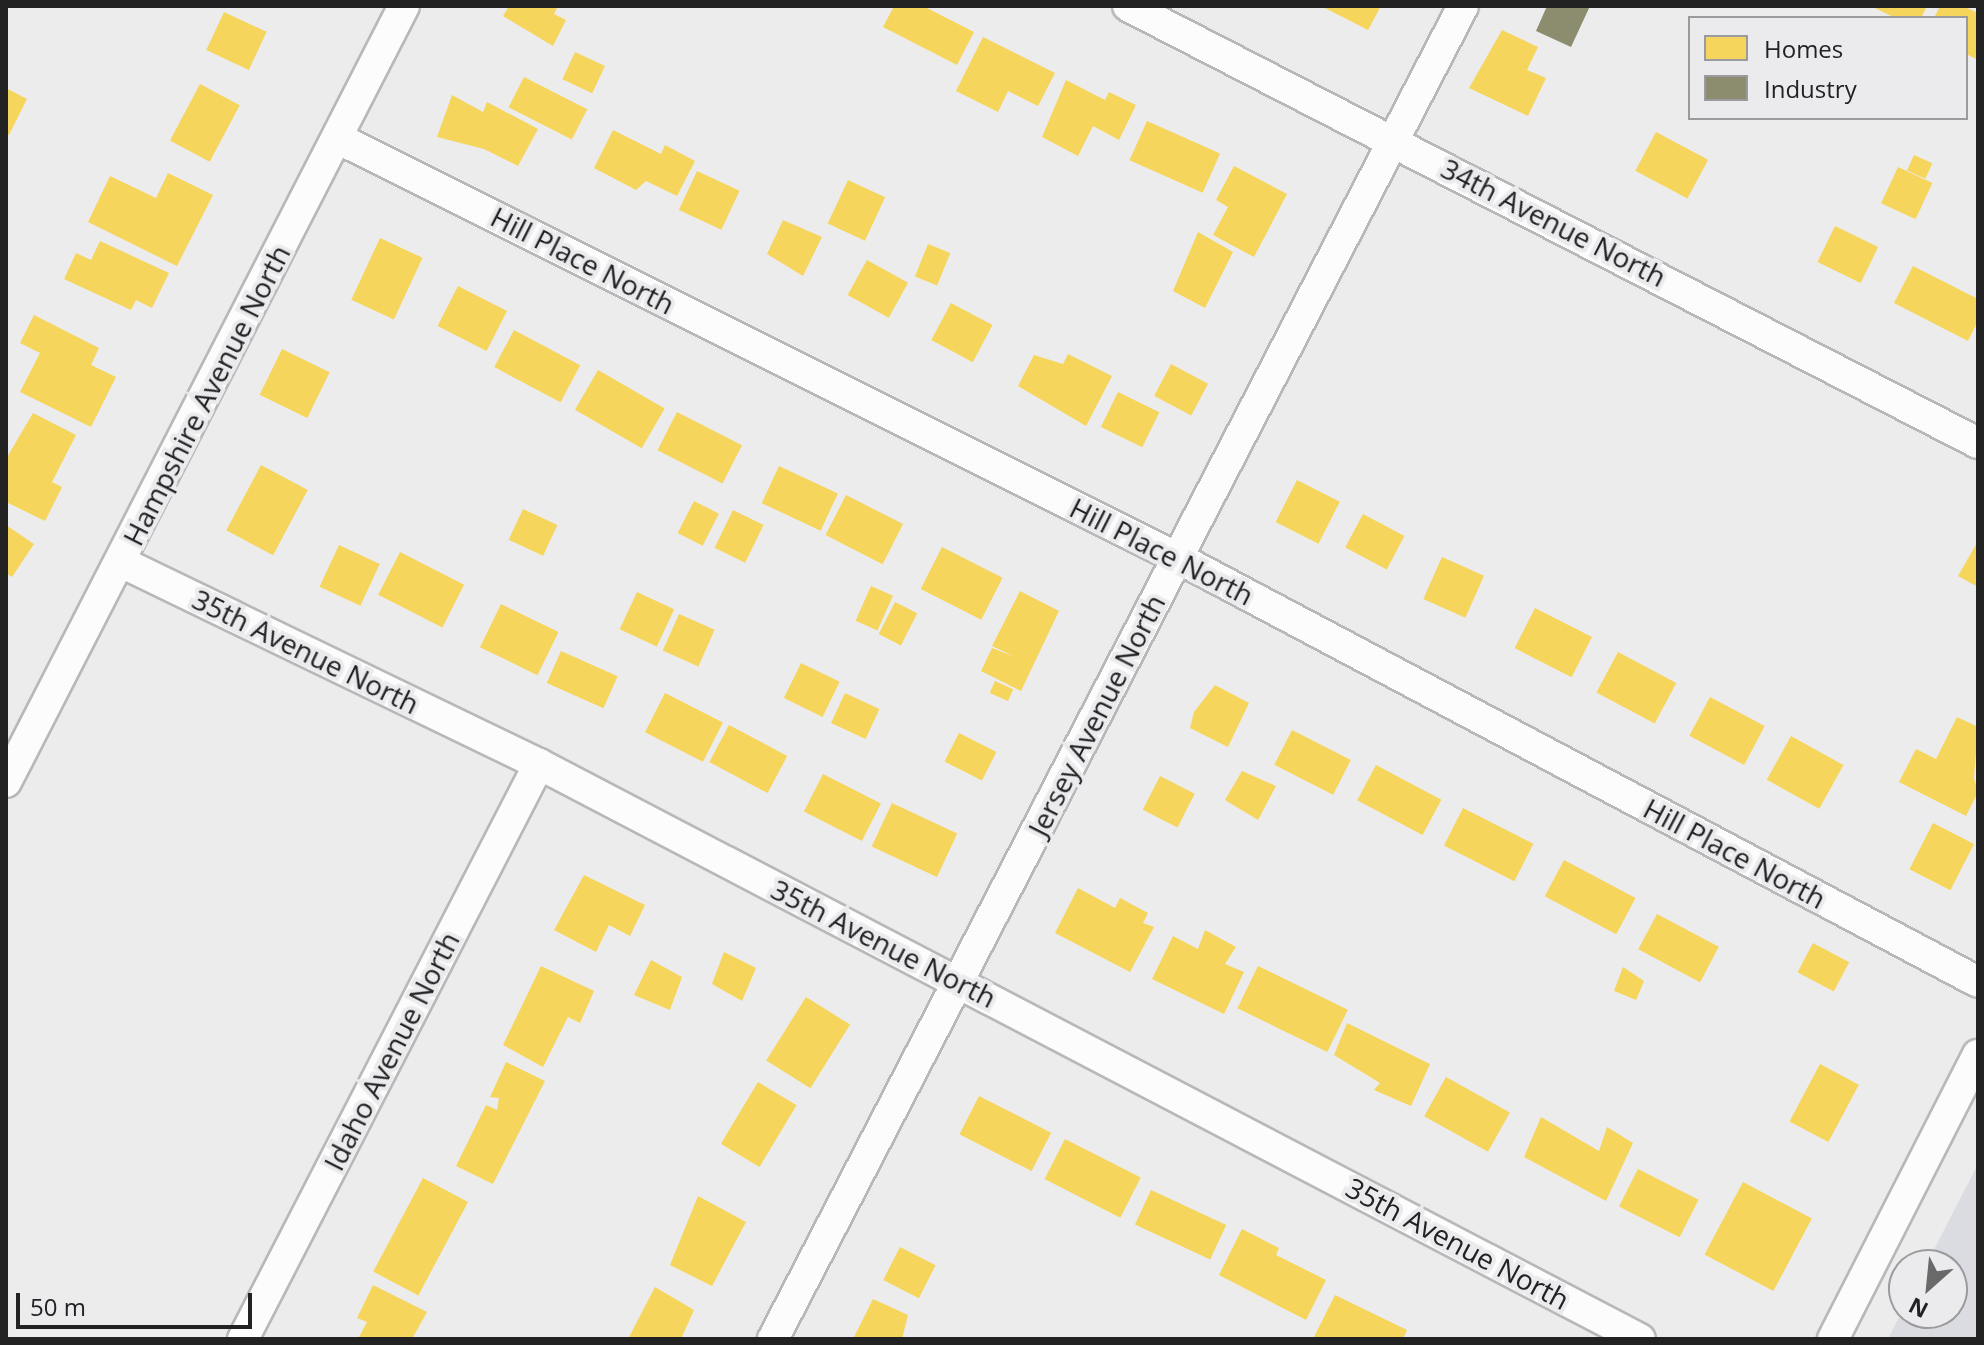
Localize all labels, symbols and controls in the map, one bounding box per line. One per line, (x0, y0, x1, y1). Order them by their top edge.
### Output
legend (1688, 16, 1968, 120)
text: Homes (1764, 32, 1843, 65)
text: Industry (1764, 72, 1857, 105)
street label: 34th Avenue North (1436, 151, 1672, 293)
street label: Hill Place North (486, 199, 680, 321)
street label: Hampshire Avenue North (116, 239, 296, 551)
street label: Hill Place North (1065, 490, 1259, 612)
street label: 35th Avenue North (187, 582, 425, 720)
street label: Jersey Avenue North (1021, 589, 1171, 841)
street label: Hill Place North (1638, 791, 1832, 915)
street label: 35th Avenue North (766, 872, 1002, 1014)
street label: Idaho Avenue North (316, 926, 466, 1176)
street label: 35th Avenue North (1341, 1170, 1575, 1316)
north arrow (1888, 1249, 1968, 1329)
scale bar (20, 1277, 256, 1327)
text: 50 m (30, 1290, 86, 1323)
text: N (1903, 1291, 1933, 1326)

